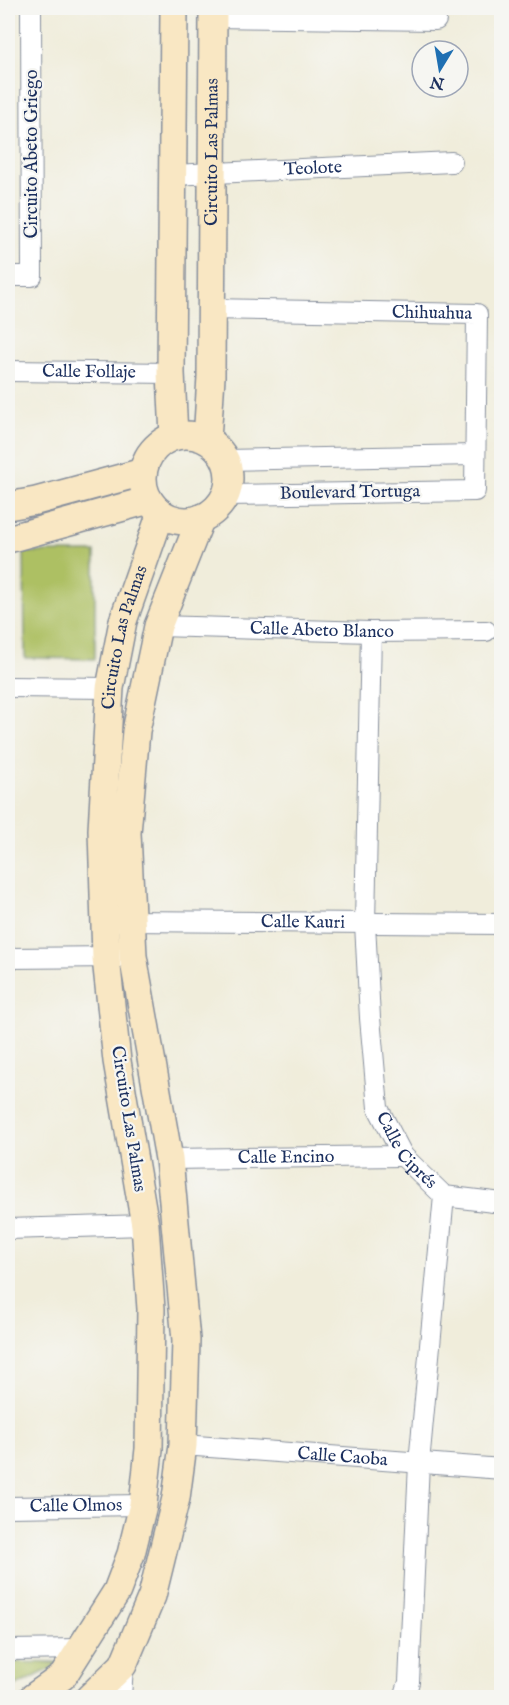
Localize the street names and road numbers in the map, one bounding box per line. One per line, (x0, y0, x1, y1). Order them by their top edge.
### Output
street label: Circuito Abeto Griego (21, 69, 44, 238)
street label: Circuito Las Palmas (200, 78, 224, 226)
street label: Teolote (283, 156, 343, 181)
street label: Chihuahua (392, 301, 473, 325)
street label: Calle Follaje (42, 360, 136, 384)
street label: Boulevard Tortuga (279, 480, 421, 506)
street label: Circuito Las Palmas (97, 562, 153, 710)
street label: Calle Abeto Blanco (250, 617, 394, 644)
street label: Calle Kauri (261, 911, 345, 934)
street label: Circuito Las Palmas (105, 1044, 151, 1194)
street label: Calle Ciprés (371, 1108, 442, 1194)
street label: Calle Encino (238, 1145, 335, 1170)
street label: Calle Caoba (297, 1442, 389, 1472)
street label: Calle Olmos (30, 1494, 122, 1518)

